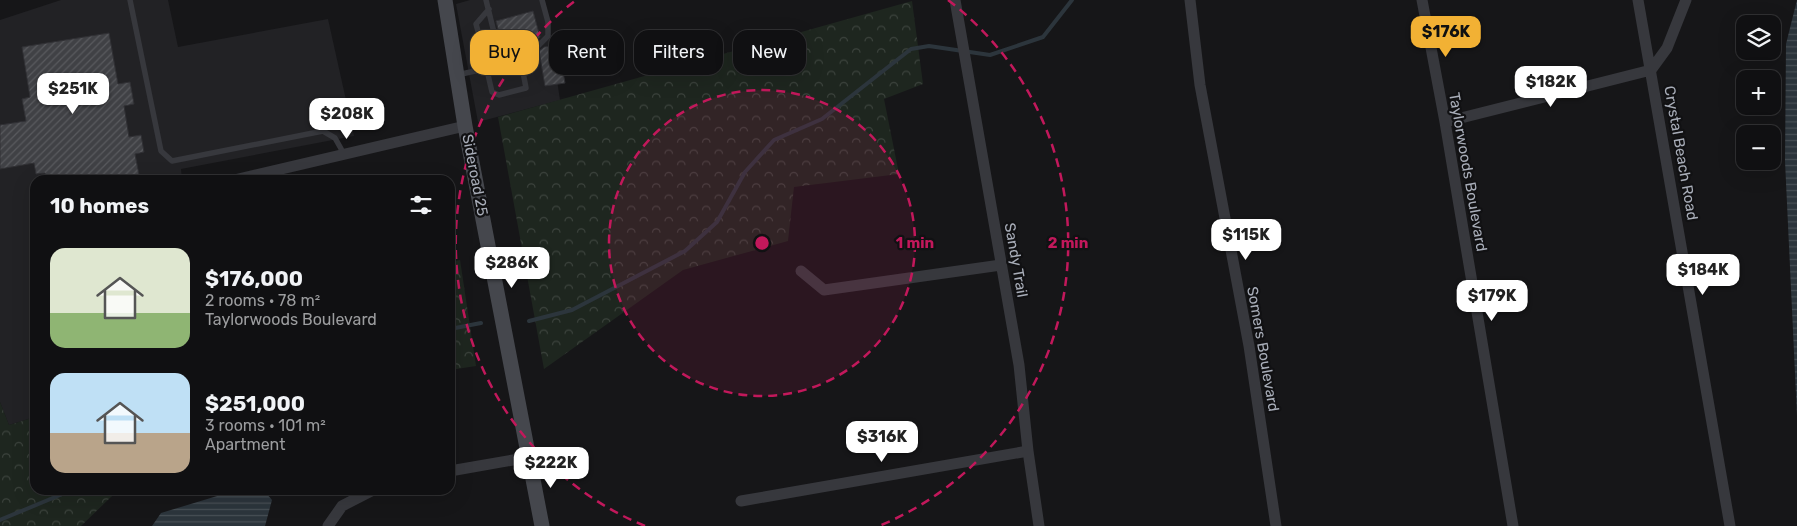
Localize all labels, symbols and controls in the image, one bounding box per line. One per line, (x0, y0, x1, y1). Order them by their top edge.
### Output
pin: $176K (1411, 15, 1481, 58)
map controls (1736, 15, 1781, 170)
button: layers (1736, 15, 1781, 60)
text: $176K (1422, 22, 1470, 41)
chip: Buy (470, 30, 539, 75)
chip: Rent (549, 30, 624, 75)
chip: Filters (634, 30, 723, 75)
chip: New (733, 30, 806, 75)
pin: $182K (1516, 66, 1586, 108)
button: + (1736, 70, 1781, 115)
pin: $251K (38, 72, 108, 115)
text: $182K (1526, 72, 1576, 91)
text: $251K (48, 79, 98, 98)
street label: Crystal Beach Road (1660, 84, 1702, 222)
street label: Taylorwoods Boulevard (1445, 91, 1491, 253)
pin: $208K (312, 98, 382, 140)
text: $208K (320, 104, 374, 123)
button: − (1736, 125, 1781, 170)
street label: Sideroad 25 (458, 133, 492, 218)
icon: filters (407, 191, 435, 219)
text: 10 homes (50, 193, 149, 218)
pin: $115K (1211, 218, 1281, 261)
street label: Sandy Trail (1001, 221, 1031, 299)
text: $115K (1222, 225, 1270, 244)
centre of rings (753, 234, 771, 252)
text: 1 min (896, 234, 934, 252)
text: 2 min (1048, 234, 1088, 252)
pin: $286K (477, 246, 547, 289)
text: $286K (486, 253, 538, 272)
pin: $184K (1668, 254, 1738, 296)
text: $184K (1677, 260, 1729, 279)
text: $176,000 (205, 266, 303, 291)
icon: home (90, 268, 150, 328)
pin: $179K (1457, 280, 1527, 322)
street label: Somers Boulevard (1243, 285, 1283, 413)
text: $179K (1468, 286, 1516, 305)
text: 2 rooms · 78 m² (205, 291, 320, 310)
text: Taylorwoods Boulevard (205, 310, 377, 329)
text: $251,000 (205, 391, 305, 416)
icon: home (90, 393, 150, 453)
text: 3 rooms · 101 m² (205, 416, 326, 435)
pin: $316K (847, 420, 917, 463)
text: $316K (857, 427, 907, 446)
text: Apartment (205, 435, 285, 454)
pin: $222K (516, 446, 586, 489)
text: $222K (525, 453, 577, 472)

